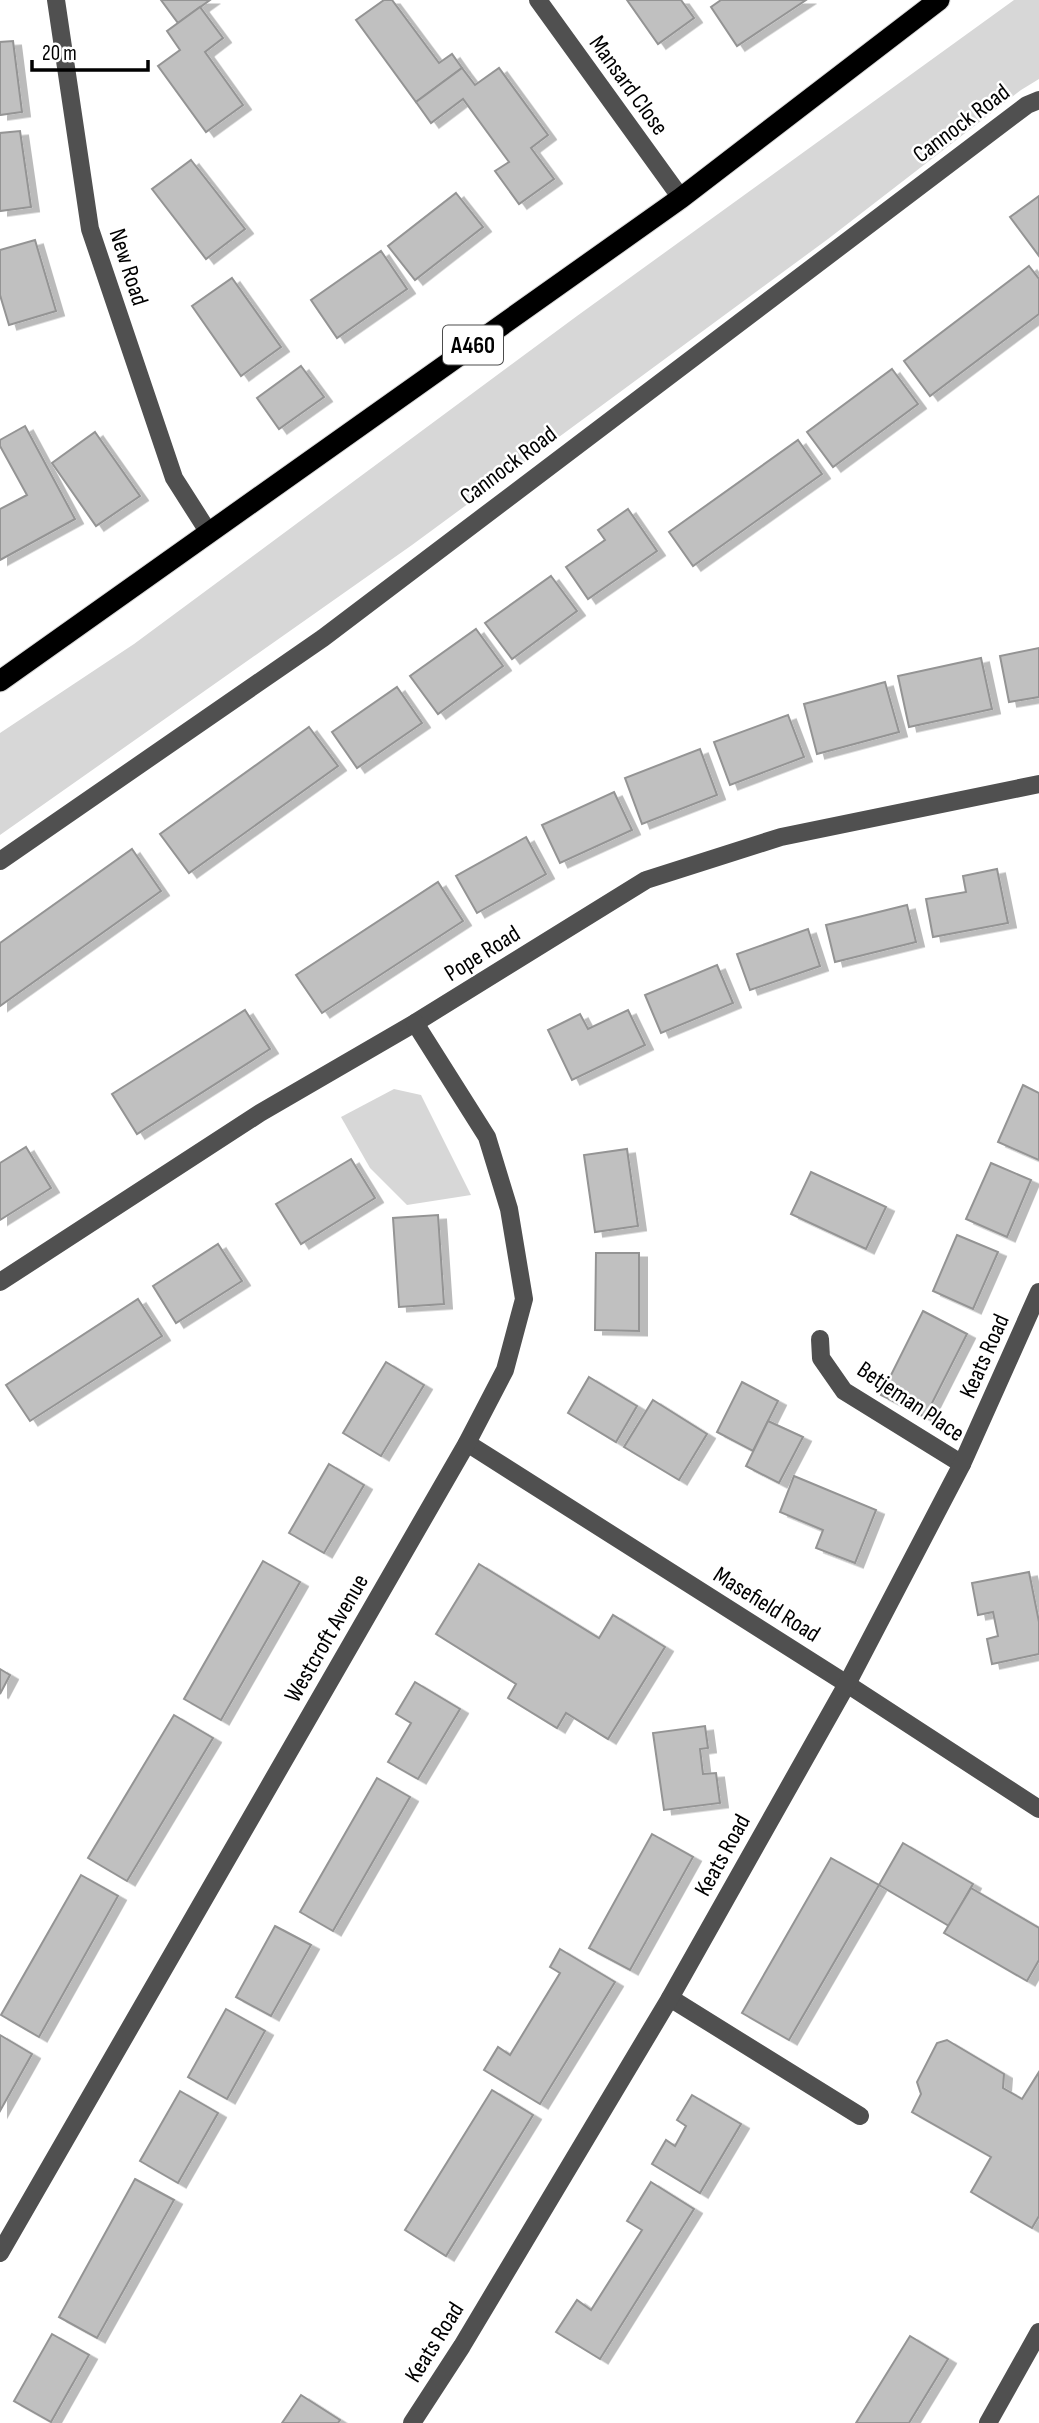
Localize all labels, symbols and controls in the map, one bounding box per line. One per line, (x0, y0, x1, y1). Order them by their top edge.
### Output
scale bar (32, 28, 147, 72)
street label: Mansard Close (583, 30, 674, 141)
text: 20 m (42, 41, 77, 66)
street label: Cannock Road (907, 78, 1015, 169)
street label: New Road (103, 225, 155, 309)
road number: A460 (443, 326, 503, 364)
street label: Cannock Road (454, 420, 562, 511)
street label: Pope Road (439, 919, 525, 988)
street label: Keats Road (953, 1310, 1016, 1403)
street label: Betjeman Place (852, 1355, 970, 1448)
street label: Masefield Road (708, 1560, 825, 1649)
street label: Westcroft Avenue (278, 1569, 375, 1707)
street label: Keats Road (688, 1809, 757, 1901)
street label: Keats Road (399, 2297, 470, 2388)

